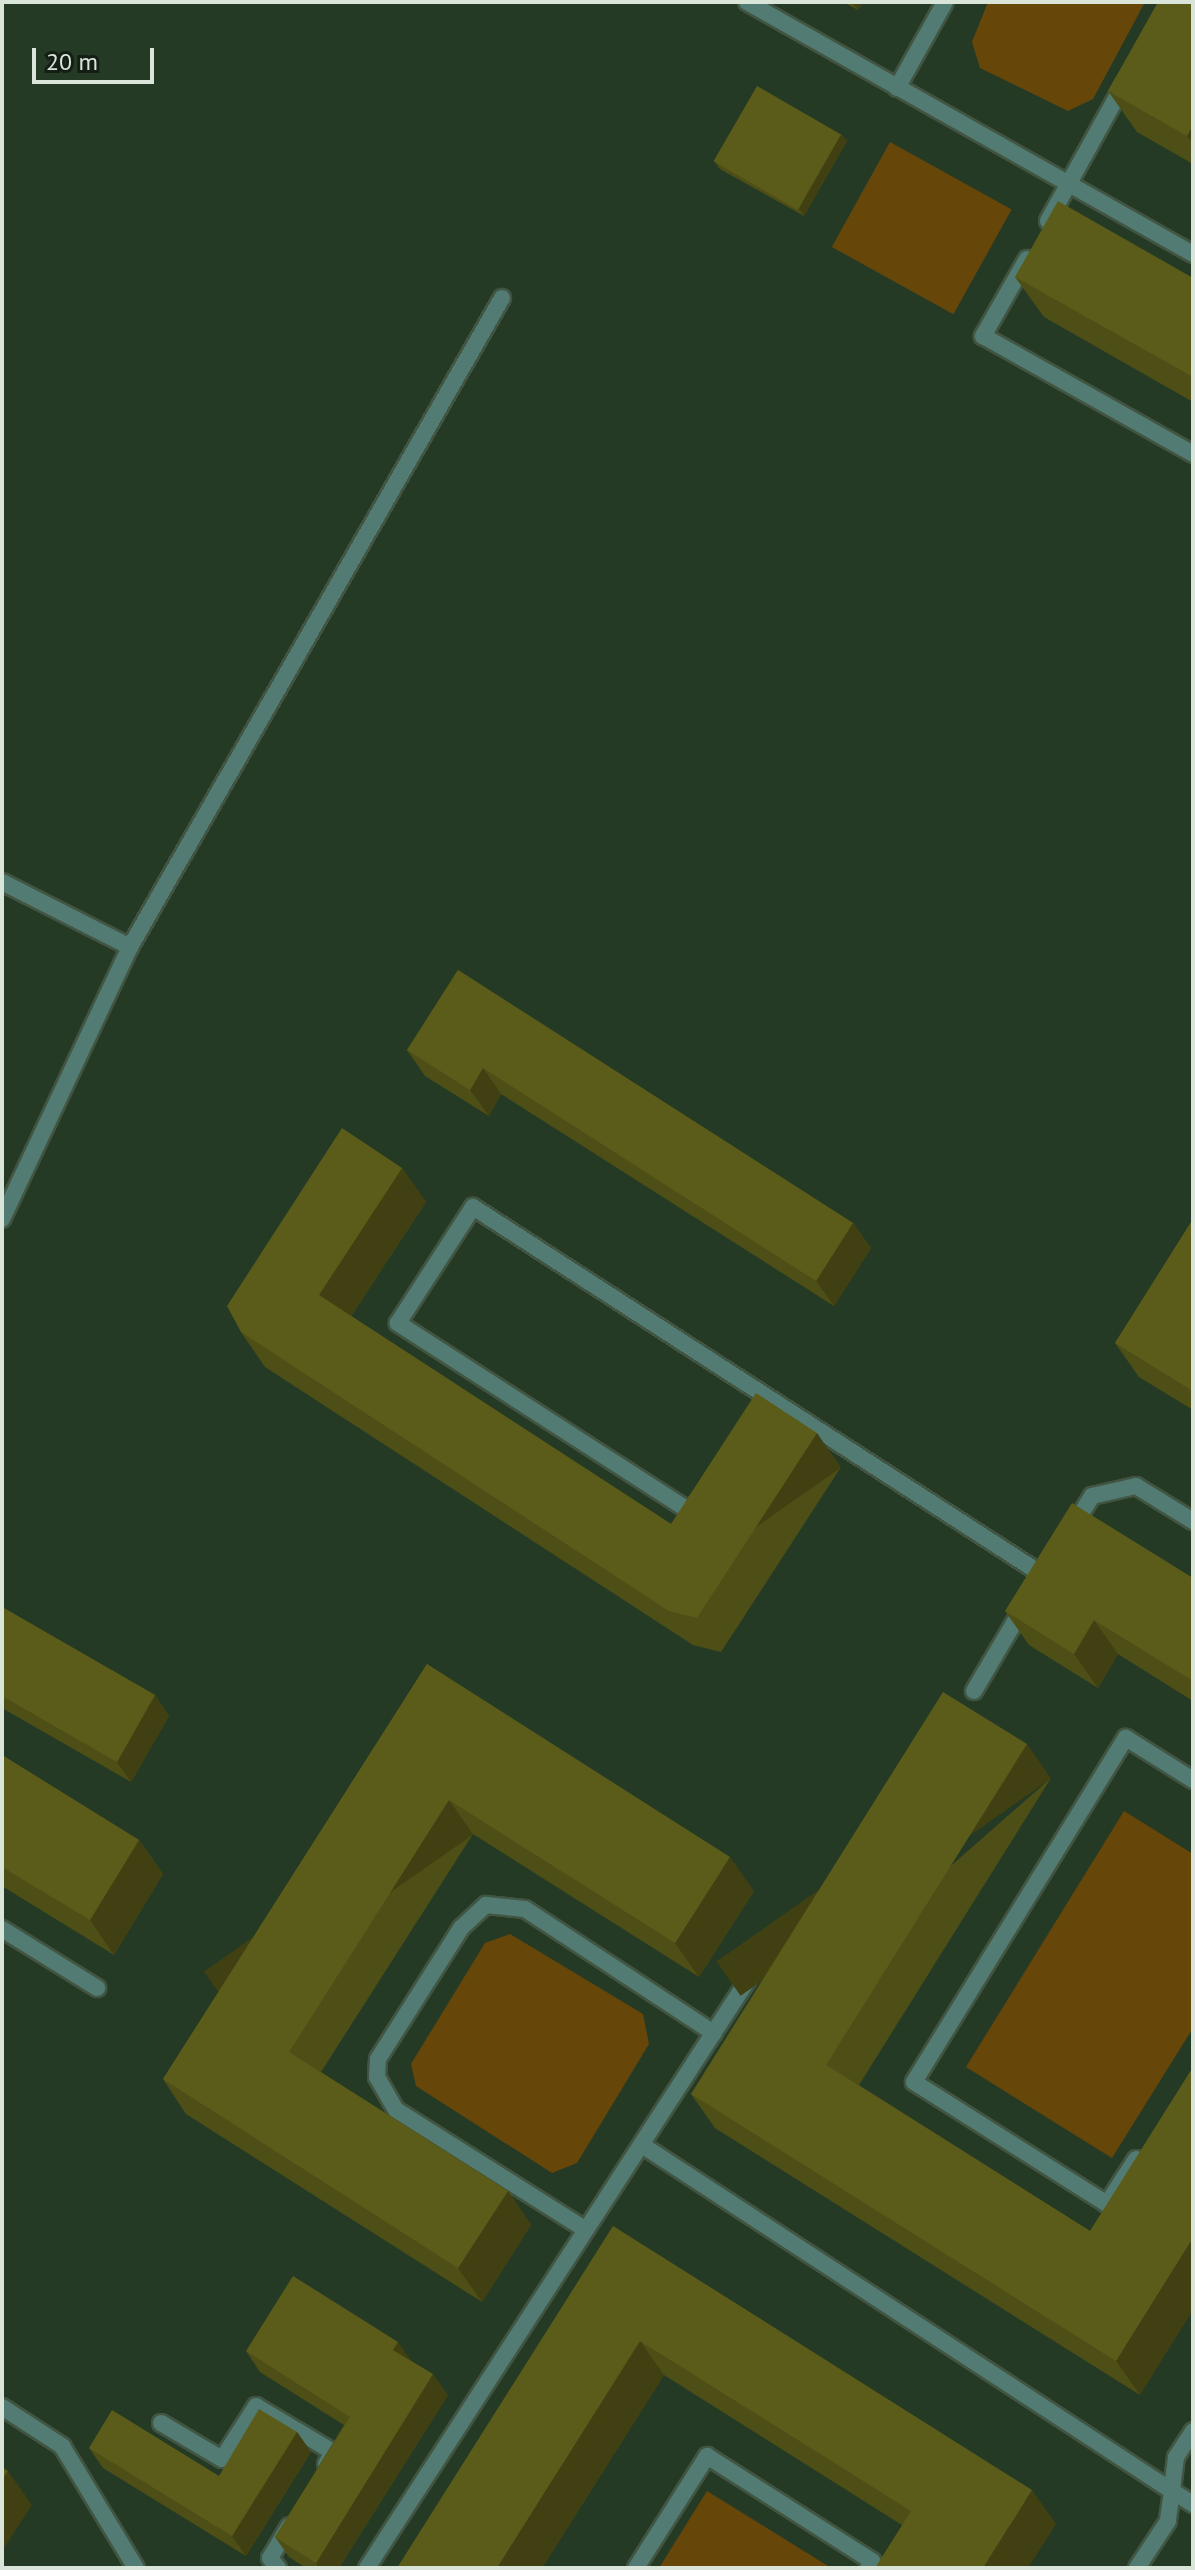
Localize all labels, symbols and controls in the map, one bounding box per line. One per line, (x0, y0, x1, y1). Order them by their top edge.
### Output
scale bar (36, 32, 158, 82)
text: 20 m (46, 46, 98, 77)

